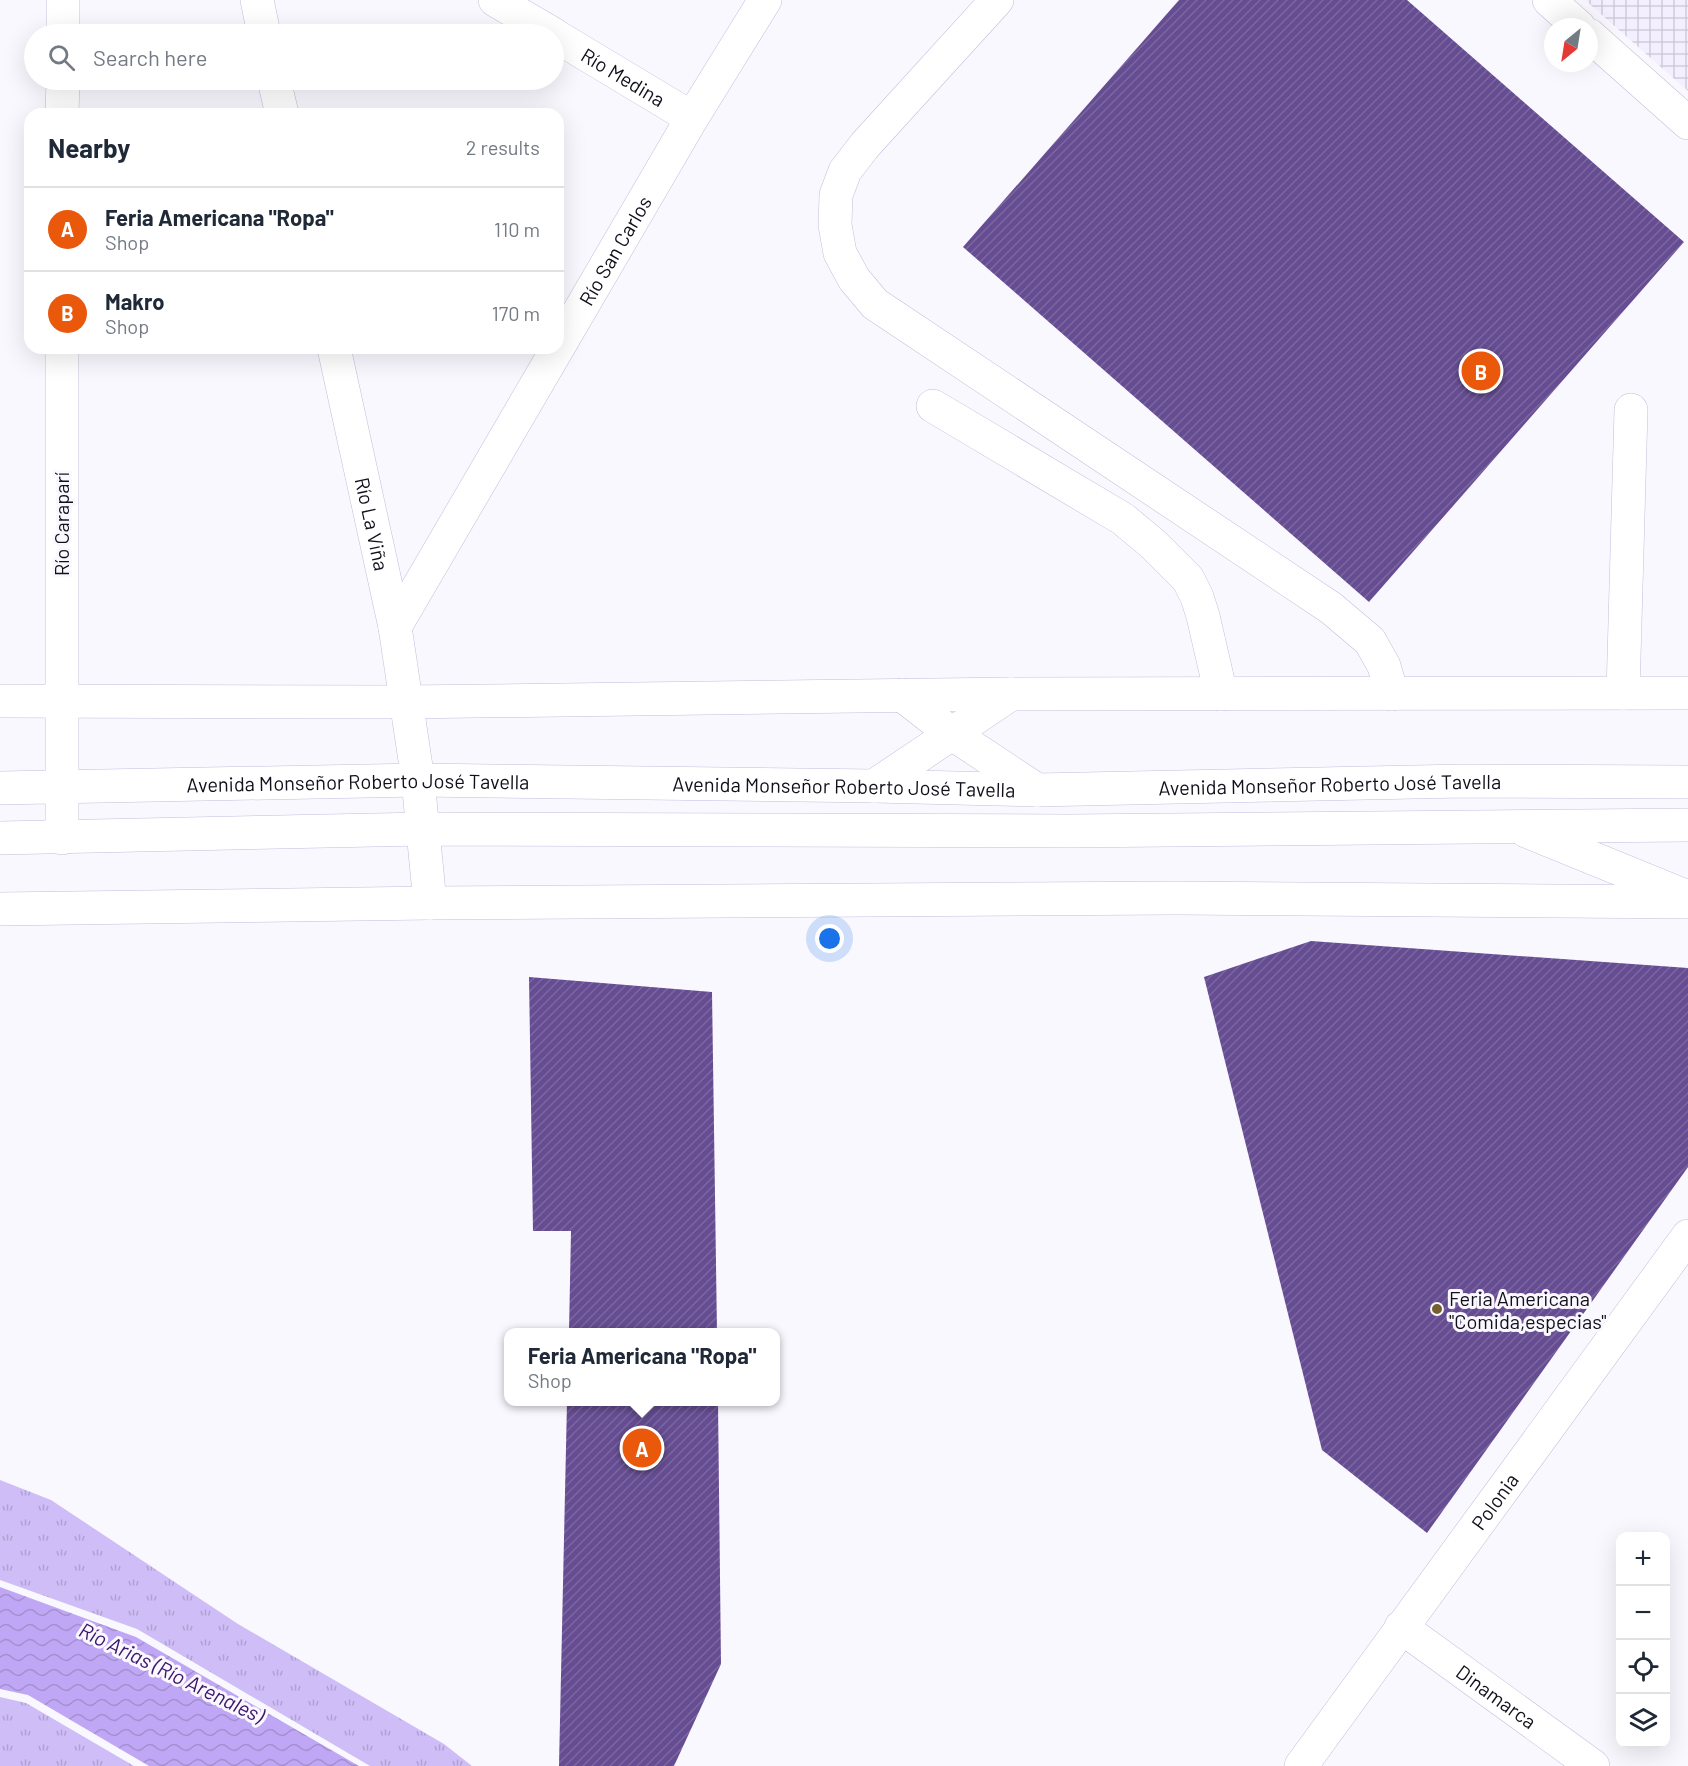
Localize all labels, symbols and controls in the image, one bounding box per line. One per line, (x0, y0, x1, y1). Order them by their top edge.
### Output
north arrow (1544, 18, 1598, 72)
search box (24, 24, 564, 90)
icon: search (45, 41, 78, 74)
street label: Río Medina (577, 42, 670, 111)
text: Search here (93, 44, 207, 70)
text: Nearby (48, 132, 130, 163)
text: 2 results (466, 135, 540, 159)
street label: Río San Carlos (573, 191, 656, 309)
text: Feria Americana "Ropa" (105, 204, 334, 230)
text: A (61, 217, 74, 241)
text: 110 m (494, 217, 540, 241)
text: Shop (105, 230, 149, 254)
text: Makro (105, 288, 164, 314)
text: B (61, 301, 74, 325)
text: 170 m (492, 301, 540, 325)
text: Shop (105, 314, 149, 338)
pin: B (1462, 348, 1500, 394)
street label: Río Caraparí (49, 472, 73, 576)
street label: Río La Viña (351, 475, 394, 573)
street label: Avenida Monseñor Roberto José Tavella (186, 768, 530, 796)
street label: Avenida Monseñor Roberto José Tavella (1158, 769, 1501, 799)
street label: Avenida Monseñor Roberto José Tavella (672, 771, 1016, 801)
your location (815, 924, 844, 953)
place label: Feria Americana "Comida,especias" (1449, 1286, 1607, 1333)
marker: Feria Americana "Comida,especias" (1430, 1302, 1444, 1316)
popup (504, 1328, 780, 1406)
text: Feria Americana "Ropa" (528, 1342, 756, 1368)
text: Shop (528, 1368, 572, 1392)
pin: A (622, 1426, 662, 1470)
street label: Polonia (1466, 1468, 1523, 1534)
map controls (1616, 1532, 1670, 1748)
button: + (1616, 1532, 1670, 1586)
button: − (1616, 1586, 1670, 1640)
water label: Río Arias (Río Arenales) (76, 1616, 269, 1728)
button: locate (1616, 1640, 1670, 1694)
street label: Dinamarca (1452, 1659, 1541, 1733)
button: layers (1616, 1694, 1670, 1748)

